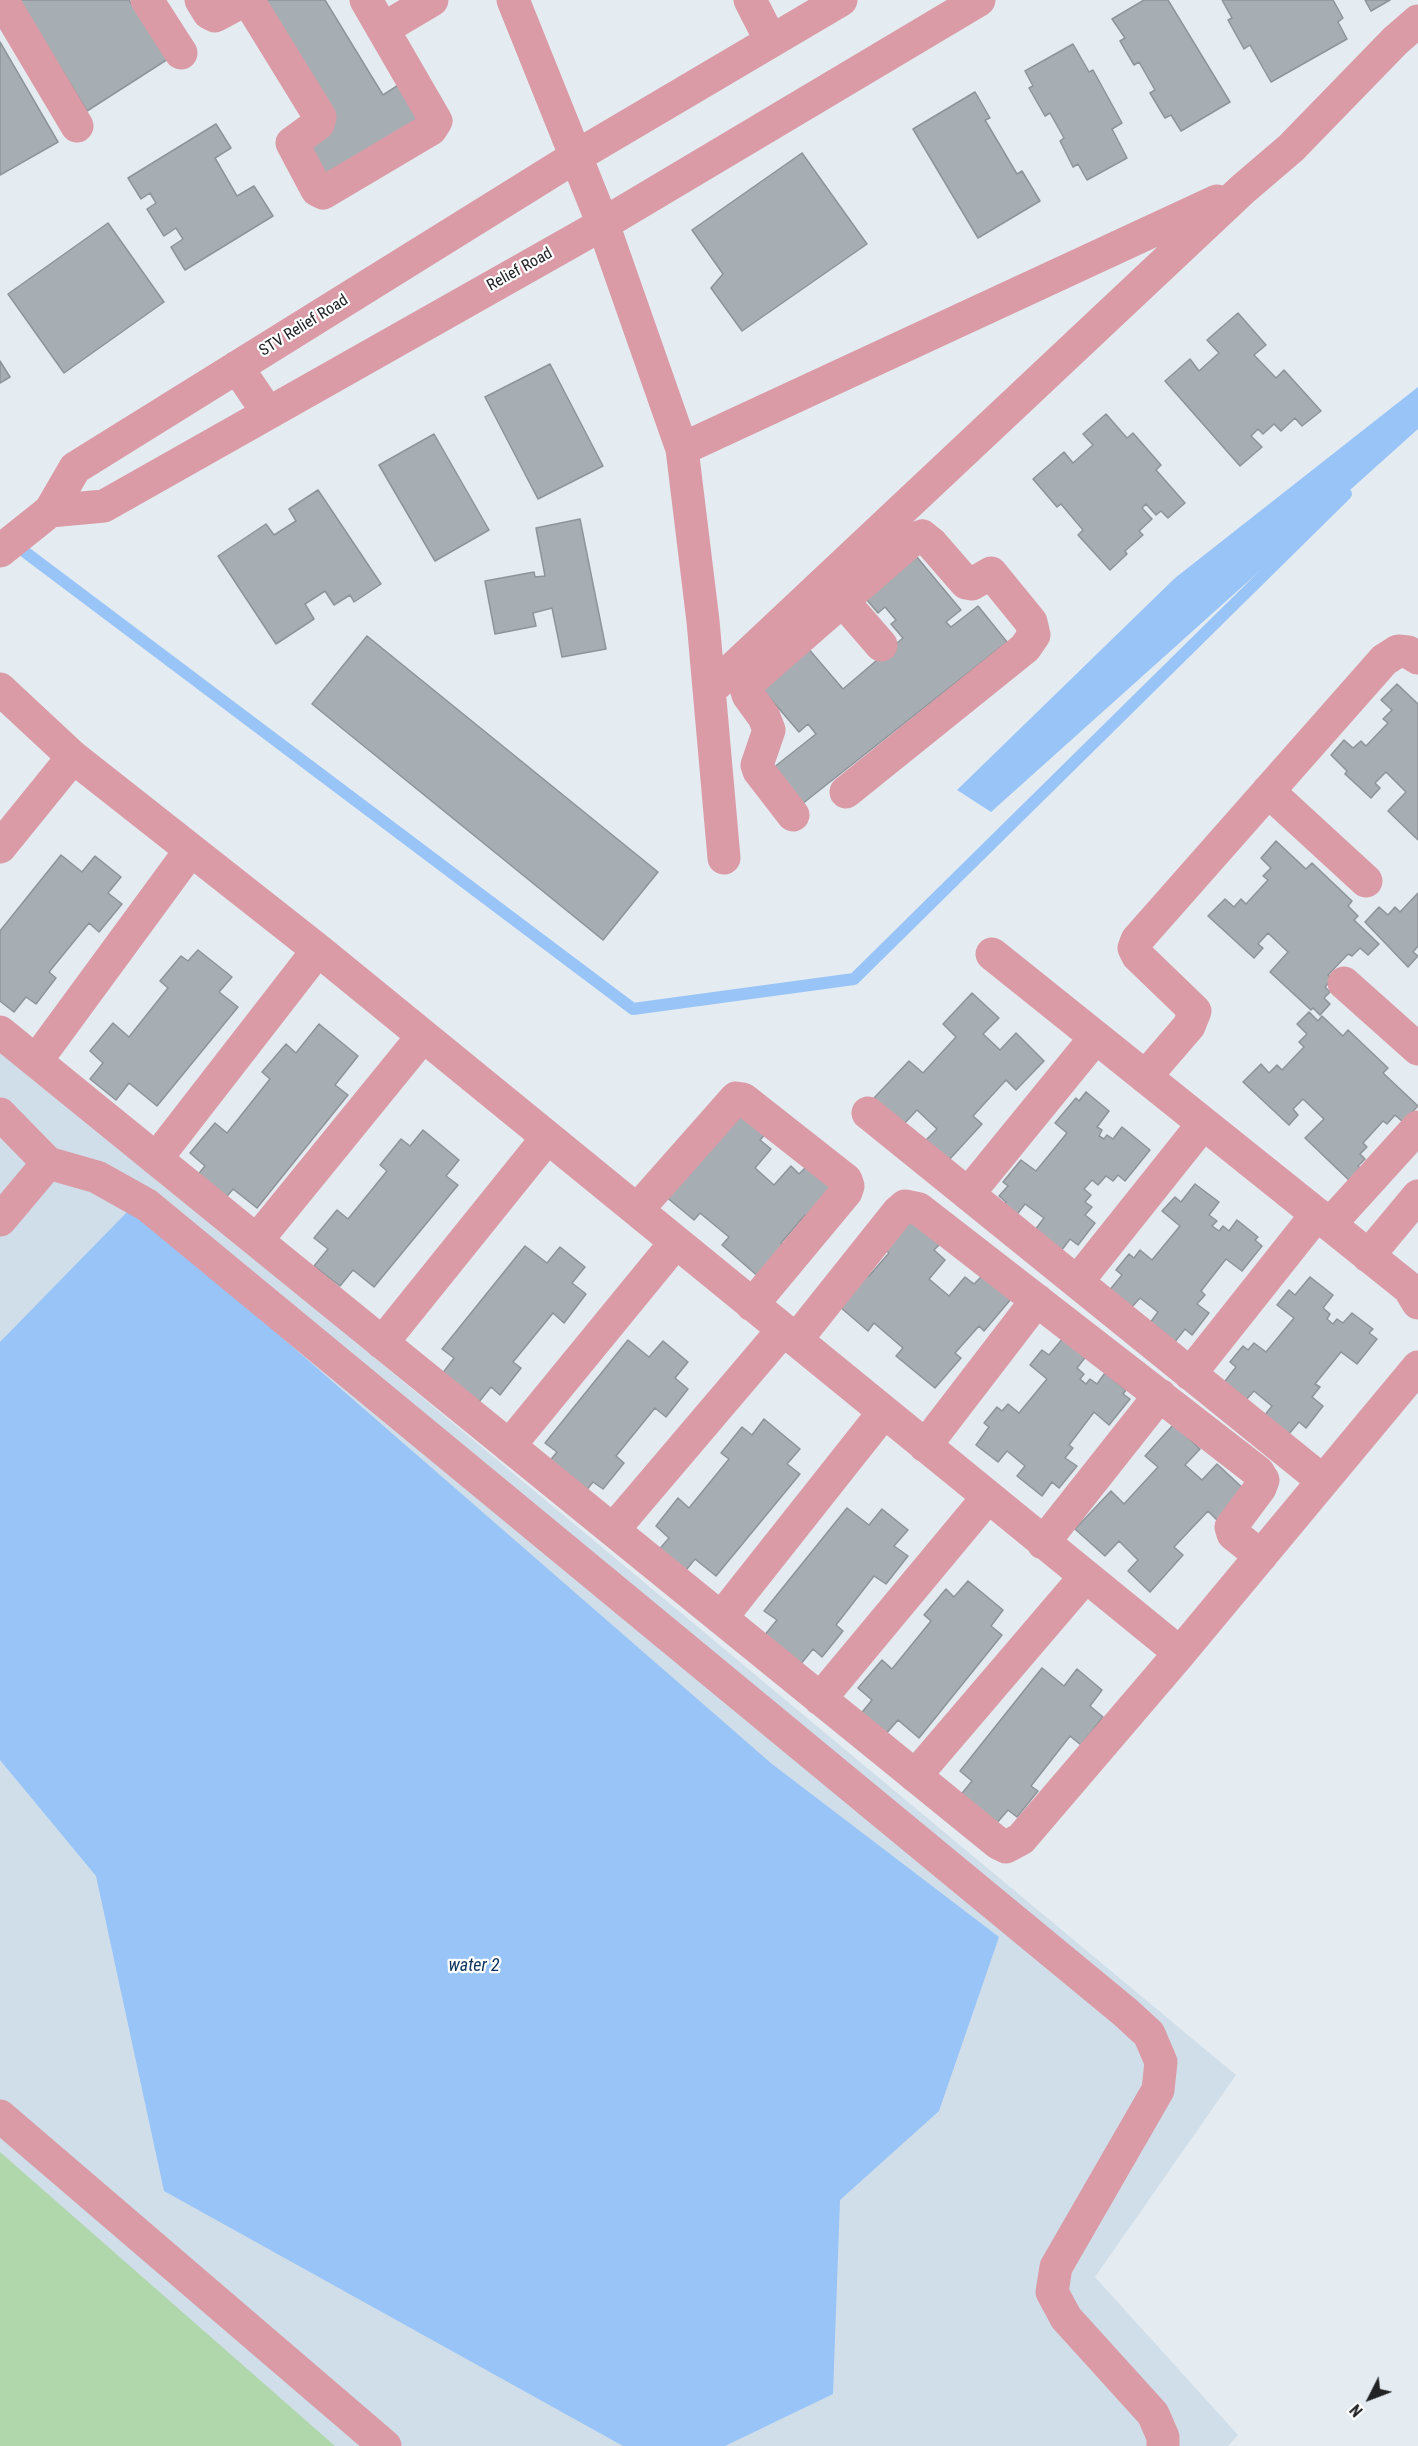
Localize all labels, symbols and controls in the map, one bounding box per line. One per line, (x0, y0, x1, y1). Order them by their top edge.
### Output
street label: Relief Road (484, 244, 556, 296)
street label: STV Relief Road (256, 291, 352, 361)
water label: water 2 (448, 1955, 500, 1977)
north arrow (1340, 2368, 1400, 2428)
text: N (1346, 2400, 1367, 2420)

